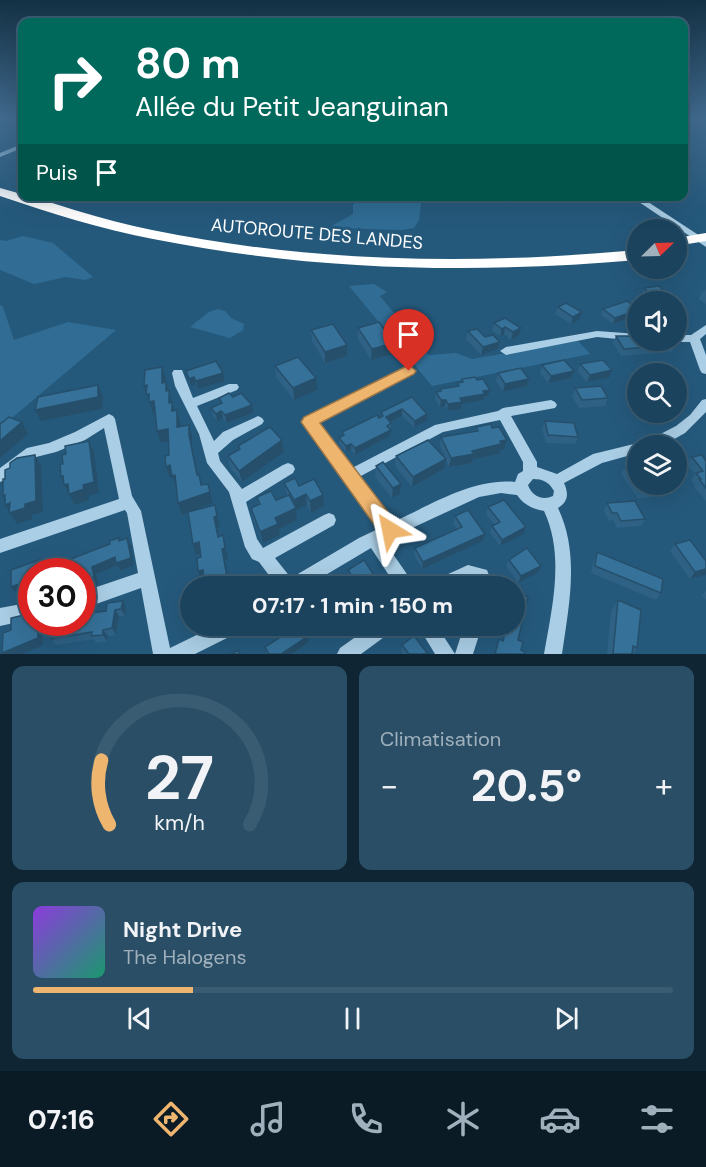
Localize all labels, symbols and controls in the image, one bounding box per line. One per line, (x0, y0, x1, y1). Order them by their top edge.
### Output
text: 80 m (135, 36, 241, 91)
icon: right (36, 42, 114, 120)
text: Allée du Petit Jeanguinan (135, 89, 449, 124)
icon: arrive (90, 156, 123, 189)
text: Puis (36, 158, 78, 187)
street label: AUTOROUTE DES LANDES (210, 213, 424, 255)
north arrow (627, 219, 687, 279)
map controls (627, 219, 687, 495)
button: sound (627, 291, 687, 351)
pin (383, 309, 434, 371)
icon: arrive (392, 318, 425, 351)
button: search (627, 363, 687, 423)
button: layers (627, 435, 687, 495)
position arrow (358, 498, 422, 562)
speed limit sign: 30 (18, 558, 96, 636)
text: 07:17 · 1 min · 150 m (252, 591, 453, 620)
text: Climatisation (380, 726, 501, 752)
text: 27 (145, 737, 214, 818)
text: 20.5° (471, 756, 582, 815)
text: − (380, 764, 398, 807)
text: + (655, 764, 673, 807)
text: km/h (154, 809, 205, 837)
text: Night Drive (123, 915, 242, 944)
text: The Halogens (123, 944, 246, 970)
icon: previous (123, 1002, 156, 1035)
icon: pause (336, 1002, 369, 1035)
icon: next (550, 1002, 583, 1035)
icon: directions (150, 1098, 192, 1140)
icon: music (247, 1098, 289, 1140)
icon: phone (345, 1098, 387, 1140)
icon: climate (442, 1098, 484, 1140)
icon: car (539, 1098, 581, 1140)
icon: filters (636, 1098, 678, 1140)
text: 07:16 (28, 1102, 95, 1137)

